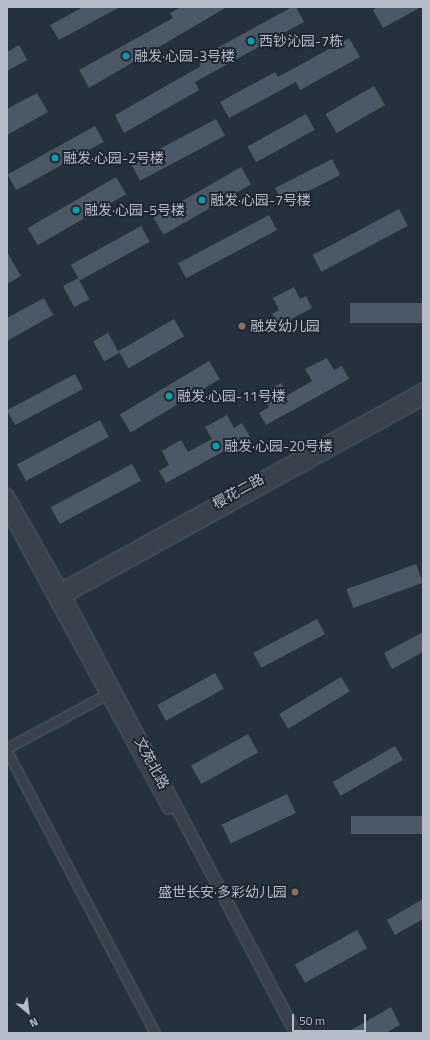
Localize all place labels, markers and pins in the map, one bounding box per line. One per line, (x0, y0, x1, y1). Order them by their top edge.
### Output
place label: 西钞沁园-7栋 (259, 33, 343, 49)
marker: 西钞沁园-7栋 (246, 36, 256, 46)
place label: 融发·心园-3号楼 (134, 48, 235, 64)
marker: 融发·心园-3号楼 (121, 51, 131, 61)
place label: 融发·心园-2号楼 (63, 150, 164, 166)
marker: 融发·心园-2号楼 (50, 153, 60, 163)
place label: 融发·心园-7号楼 (210, 192, 311, 208)
marker: 融发·心园-7号楼 (197, 195, 207, 205)
place label: 融发·心园-5号楼 (84, 202, 185, 218)
marker: 融发·心园-5号楼 (71, 205, 81, 215)
place label: 融发幼儿园 (250, 318, 320, 334)
marker: 融发幼儿园 (237, 321, 247, 331)
place label: 融发·心园-11号楼 (177, 388, 286, 404)
marker: 融发·心园-11号楼 (164, 391, 174, 401)
place label: 融发·心园-20号楼 (224, 438, 333, 454)
marker: 融发·心园-20号楼 (211, 441, 221, 451)
place label: 盛世长安·多彩幼儿园 (158, 884, 287, 900)
marker: 盛世长安·多彩幼儿园 (290, 887, 300, 897)

